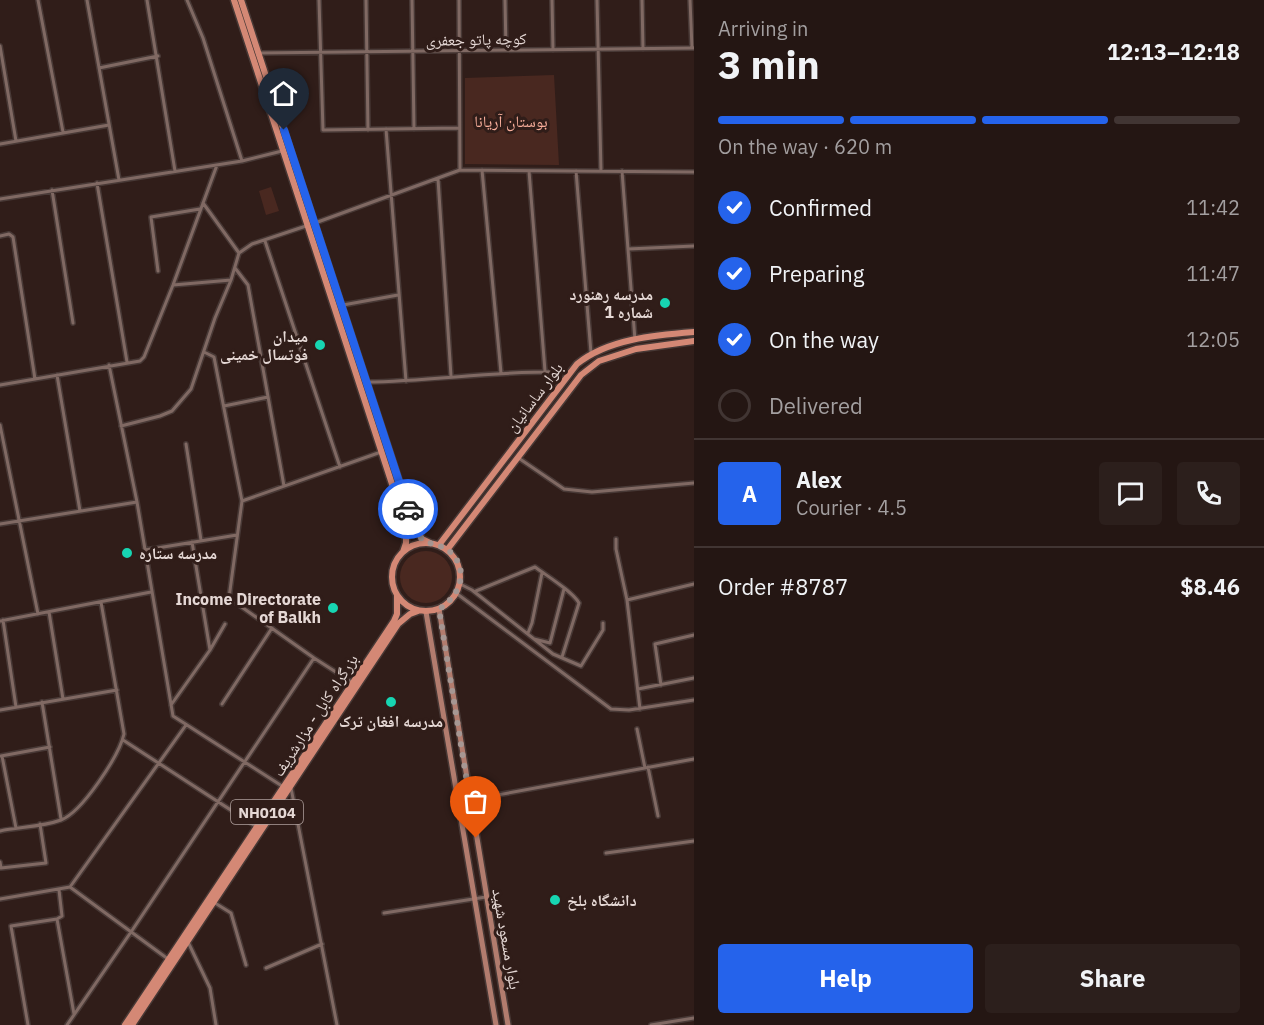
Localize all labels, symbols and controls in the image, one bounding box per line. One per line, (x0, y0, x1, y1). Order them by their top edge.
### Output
text: Arriving in (718, 15, 808, 42)
street label: کوچه پاتو جعفری (425, 28, 527, 51)
text: 12:13–12:18 (1107, 37, 1240, 66)
text: 3 min (718, 39, 820, 90)
pin (258, 68, 309, 130)
icon: home (267, 77, 300, 110)
park label: بوستان آریانا (474, 111, 548, 132)
text: On the way · 620 m (718, 133, 892, 160)
icon: check (718, 191, 751, 224)
text: Confirmed (769, 193, 872, 222)
text: 11:42 (1186, 194, 1240, 221)
icon: check (718, 257, 751, 290)
text: Preparing (769, 259, 864, 288)
text: 11:47 (1186, 260, 1240, 287)
place label: مدرسه رهنورد شماره 1 (569, 284, 653, 322)
marker: مدرسه رهنورد شماره 1 (658, 296, 672, 310)
icon: check (718, 323, 751, 356)
text: On the way (769, 325, 879, 354)
place label: میدان فوتسال خمینی (220, 326, 308, 364)
text: 12:05 (1186, 326, 1240, 353)
marker: میدان فوتسال خمینی (313, 338, 327, 352)
street label: بلوار ساسانیان (501, 358, 568, 436)
text: Delivered (769, 391, 863, 420)
button: chat (1099, 462, 1162, 525)
button: phone (1177, 462, 1240, 525)
text: Alex (796, 465, 842, 494)
courier (378, 479, 438, 539)
text: A (742, 479, 757, 508)
icon: car (392, 493, 425, 526)
text: Courier · 4.5 (796, 494, 907, 521)
place label: مدرسه ستاره (139, 543, 217, 563)
marker: مدرسه ستاره (120, 546, 134, 560)
text: Order #8787 (718, 572, 848, 601)
text: $8.46 (1180, 572, 1240, 601)
place label: Income Directorate of Balkh (175, 589, 321, 627)
marker: Income Directorate of Balkh (326, 601, 340, 615)
street label: بزرگراه کابل - مزارشریف (268, 650, 363, 781)
marker: مدرسه افغان ترک (384, 695, 398, 709)
place label: مدرسه افغان ترک (339, 711, 443, 731)
pin (450, 776, 501, 838)
icon: bag (459, 785, 492, 818)
road number: NH0104 (231, 800, 303, 824)
street label: بلوار مسعود شهید (488, 887, 526, 991)
place label: دانشگاه بلخ (567, 890, 637, 911)
marker: دانشگاه بلخ (548, 893, 562, 907)
button: Help (718, 944, 973, 1013)
button: Share (985, 944, 1240, 1013)

